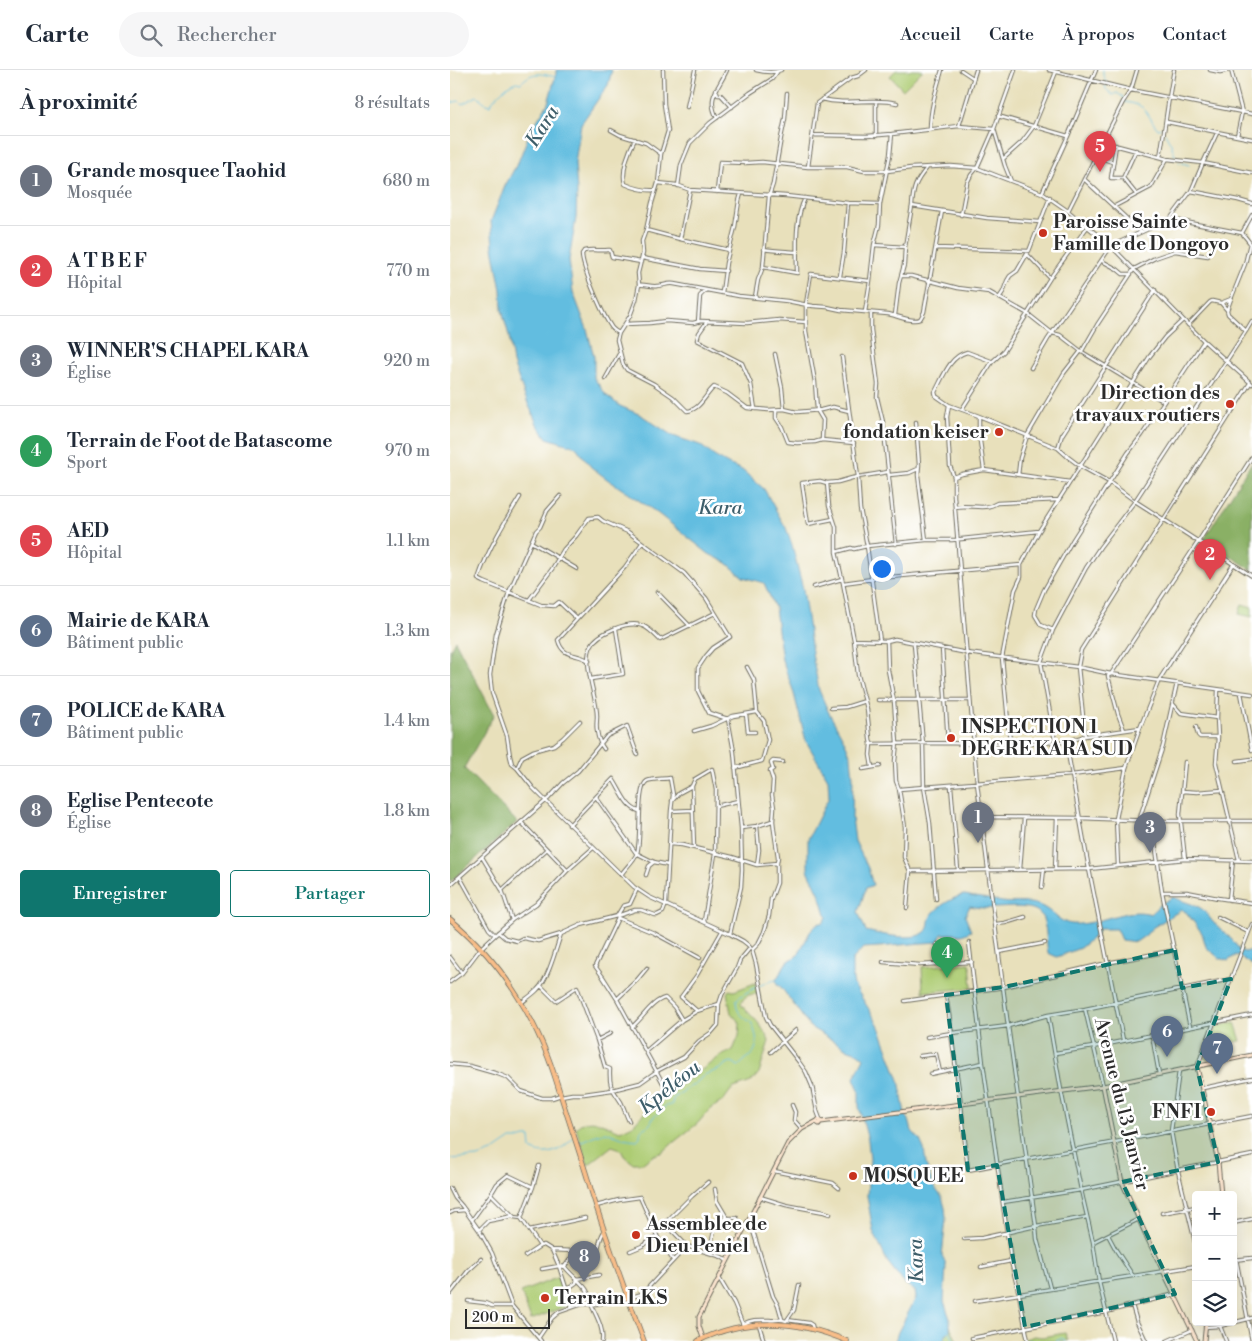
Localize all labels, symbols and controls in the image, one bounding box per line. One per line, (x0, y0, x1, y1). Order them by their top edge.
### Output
search box (119, 12, 469, 57)
text: Carte (25, 20, 89, 50)
icon: search (137, 21, 165, 49)
text: Rechercher (177, 23, 277, 47)
text: Accueil (900, 23, 961, 46)
text: Carte (989, 23, 1034, 46)
text: À propos (1062, 23, 1135, 46)
text: Contact (1163, 23, 1227, 46)
text: À proximité (20, 90, 137, 116)
text: 8 résultats (354, 93, 430, 113)
water label: Kara (521, 101, 566, 153)
pin: 5 (1084, 131, 1116, 172)
text: Grande mosquee Taohid (67, 159, 287, 183)
text: 1 (32, 171, 40, 191)
text: 680 m (383, 171, 430, 191)
text: Mosquée (67, 183, 132, 203)
place label: Paroisse Sainte Famille de Dongoyo (1053, 210, 1229, 256)
marker: Paroisse Sainte Famille de Dongoyo (1037, 227, 1049, 239)
text: A T B E F (67, 249, 147, 273)
text: 2 (31, 261, 41, 281)
text: 770 m (386, 261, 430, 281)
text: Hôpital (67, 273, 122, 293)
text: WINNER'S CHAPEL KARA (67, 339, 309, 363)
text: 3 (31, 351, 41, 371)
text: 920 m (383, 351, 430, 371)
text: Église (67, 363, 111, 383)
place label: Direction des travaux routiers (1075, 381, 1220, 427)
marker: Direction des travaux routiers (1224, 398, 1236, 410)
place label: fondation keiser (843, 420, 989, 444)
marker: fondation keiser (993, 426, 1005, 438)
text: Terrain de Foot de Batascome (67, 429, 333, 453)
text: 4 (31, 441, 41, 461)
text: 970 m (385, 441, 430, 461)
text: Sport (67, 453, 107, 473)
water label: Kara (698, 496, 743, 521)
text: AED (67, 519, 109, 543)
text: 5 (31, 531, 41, 551)
text: 1.1 km (386, 531, 430, 551)
pin: 2 (1194, 539, 1226, 580)
text: Hôpital (67, 543, 122, 563)
your location (869, 556, 895, 582)
text: Mairie de KARA (67, 609, 210, 633)
text: 6 (31, 621, 41, 641)
text: 1.3 km (385, 621, 430, 641)
text: Bâtiment public (67, 633, 183, 653)
text: POLICE de KARA (67, 699, 225, 723)
text: 7 (31, 711, 41, 731)
text: 1.4 km (384, 711, 430, 731)
place label: INSPECTION 1 DEGRE KARA SUD (961, 715, 1133, 761)
text: Bâtiment public (67, 723, 183, 743)
marker: INSPECTION 1 DEGRE KARA SUD (945, 732, 957, 744)
text: Eglise Pentecote (67, 789, 213, 813)
text: 8 (31, 801, 41, 821)
text: 1.8 km (384, 801, 430, 821)
pin: 1 (962, 802, 994, 843)
pin: 3 (1134, 812, 1166, 853)
text: Église (67, 813, 111, 833)
button: Enregistrer (20, 870, 220, 917)
button: Partager (230, 870, 430, 917)
pin: 4 (931, 937, 963, 978)
street label: Avenue du 13 Janvier (1089, 1014, 1155, 1193)
pin: 6 (1151, 1016, 1183, 1057)
pin: 7 (1201, 1033, 1233, 1074)
water label: Kpéléou (634, 1055, 707, 1121)
place label: FNFI (1152, 1100, 1202, 1124)
marker: FNFI (1205, 1106, 1217, 1118)
place label: MOSQUEE (863, 1164, 964, 1188)
marker: MOSQUEE (847, 1170, 859, 1182)
map controls (1192, 1191, 1237, 1326)
button: + (1192, 1191, 1237, 1236)
place label: Assemblee de Dieu Peniel (645, 1212, 767, 1258)
marker: Assemblee de Dieu Peniel (630, 1229, 642, 1241)
button: − (1192, 1236, 1237, 1281)
water label: Kara (904, 1237, 930, 1284)
pin: 8 (568, 1241, 600, 1282)
button: layers (1192, 1281, 1237, 1326)
place label: Terrain LKS (555, 1286, 667, 1310)
marker: Terrain LKS (539, 1292, 551, 1304)
scale bar (465, 1306, 550, 1329)
text: 200 m (472, 1309, 514, 1327)

